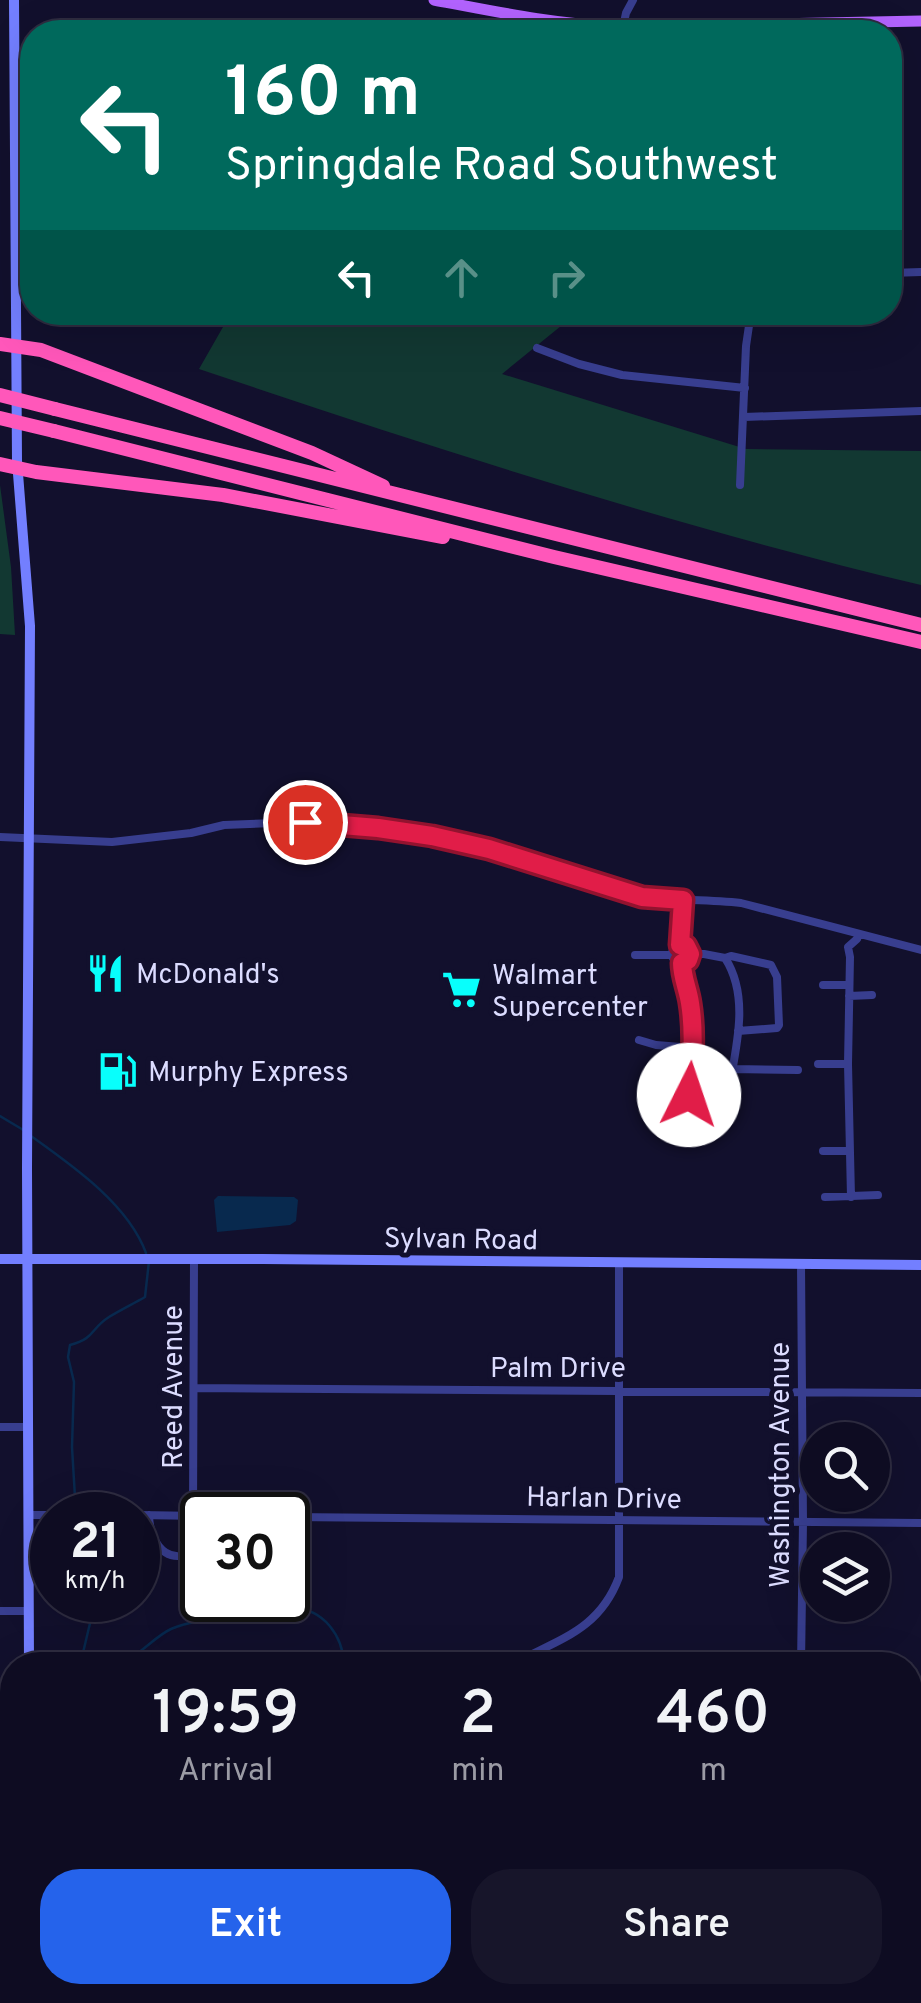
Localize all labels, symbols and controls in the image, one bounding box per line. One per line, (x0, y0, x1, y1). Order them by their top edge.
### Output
text: 160 m (225, 52, 421, 141)
icon: left (60, 60, 190, 190)
text: Springdale Road Southwest (225, 139, 778, 196)
icon: left (329, 250, 384, 305)
icon: ahead (434, 250, 489, 305)
icon: right (539, 250, 594, 305)
pin (263, 780, 348, 865)
icon: arrive (278, 795, 333, 850)
restaurant icon: McDonald's (85, 952, 127, 994)
place label: McDonald's (136, 958, 280, 994)
place label: Walmart Supercenter (492, 959, 648, 1027)
supermarket icon: Walmart Supercenter (441, 969, 483, 1011)
position arrow (637, 1043, 741, 1147)
fuel station icon: Murphy Express (97, 1050, 139, 1092)
place label: Murphy Express (148, 1056, 349, 1092)
street label: Sylvan Road (383, 1222, 538, 1260)
street label: Reed Avenue (157, 1305, 193, 1469)
street label: Washington Avenue (764, 1342, 800, 1588)
street label: Palm Drive (490, 1352, 626, 1388)
map controls (800, 1422, 890, 1622)
button: search (800, 1422, 890, 1512)
street label: Harlan Drive (526, 1481, 682, 1519)
speed limit sign: 30 (180, 1492, 310, 1622)
text: 21 (70, 1513, 120, 1576)
button: layers (800, 1532, 890, 1622)
text: km/h (65, 1566, 125, 1598)
text: 19:59 (152, 1679, 299, 1755)
text: 2 (459, 1679, 496, 1755)
text: 460 (656, 1679, 770, 1755)
text: Arrival (178, 1752, 273, 1792)
text: min (451, 1752, 504, 1792)
text: m (700, 1752, 727, 1792)
button: Exit (40, 1869, 451, 1984)
button: Share (471, 1869, 882, 1984)

